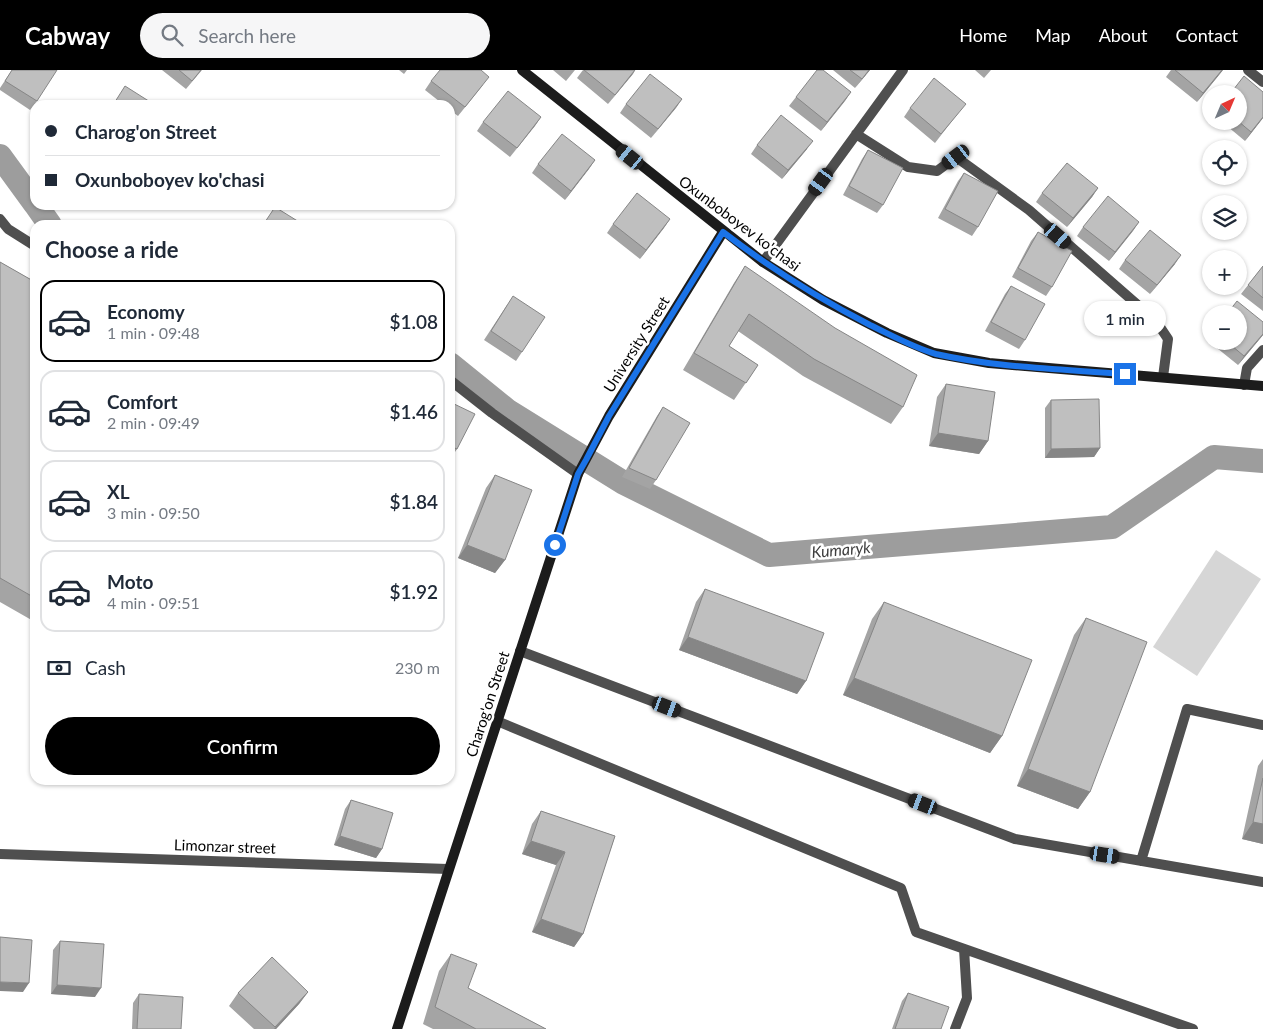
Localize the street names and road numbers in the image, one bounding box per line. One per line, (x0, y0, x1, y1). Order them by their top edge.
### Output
street label: Oxunboboyev ko'chasi (676, 171, 804, 275)
street label: University Street (599, 292, 673, 395)
street label: Charog'on Street (461, 648, 513, 759)
street label: Limonzar street (174, 835, 277, 857)

